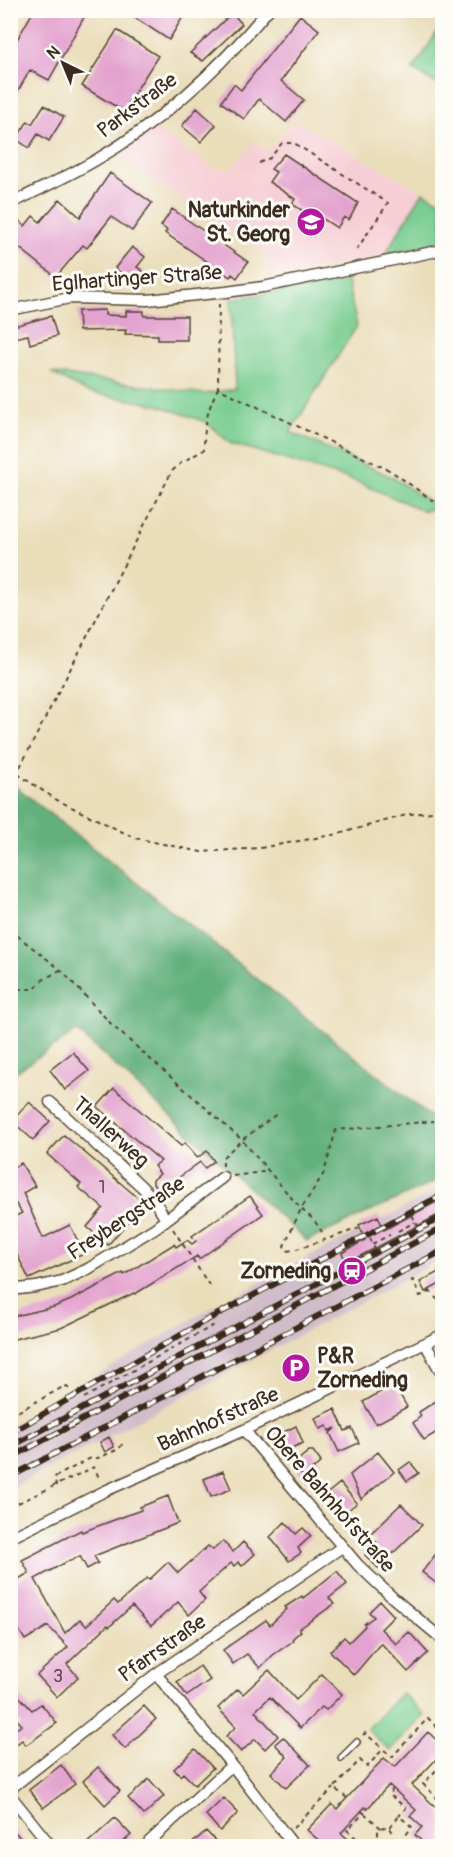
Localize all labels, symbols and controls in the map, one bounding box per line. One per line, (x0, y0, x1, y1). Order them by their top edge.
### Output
north arrow (33, 33, 93, 93)
text: N (43, 42, 64, 64)
street label: Parkstraße (92, 66, 183, 144)
place label: Naturkinder St. Georg (188, 197, 291, 248)
school or university icon: Naturkinder St. Georg (295, 206, 327, 238)
street label: Eglhartinger Straße (51, 259, 224, 298)
street label: Thallerweg (67, 1091, 155, 1174)
street label: Freybergstraße (62, 1170, 191, 1266)
house number: 1 (98, 1176, 106, 1199)
station icon: Zorneding (336, 1255, 368, 1287)
place label: Zorneding (240, 1258, 331, 1285)
place label: P&R Zorneding (317, 1343, 408, 1394)
parking icon: P&R Zorneding (280, 1352, 312, 1384)
street label: Bahnhofstraße (153, 1380, 284, 1458)
street label: Obere Bahnhofstraße (258, 1420, 401, 1579)
street label: Pfarrstraße (113, 1608, 212, 1688)
house number: 3 (53, 1665, 63, 1688)

